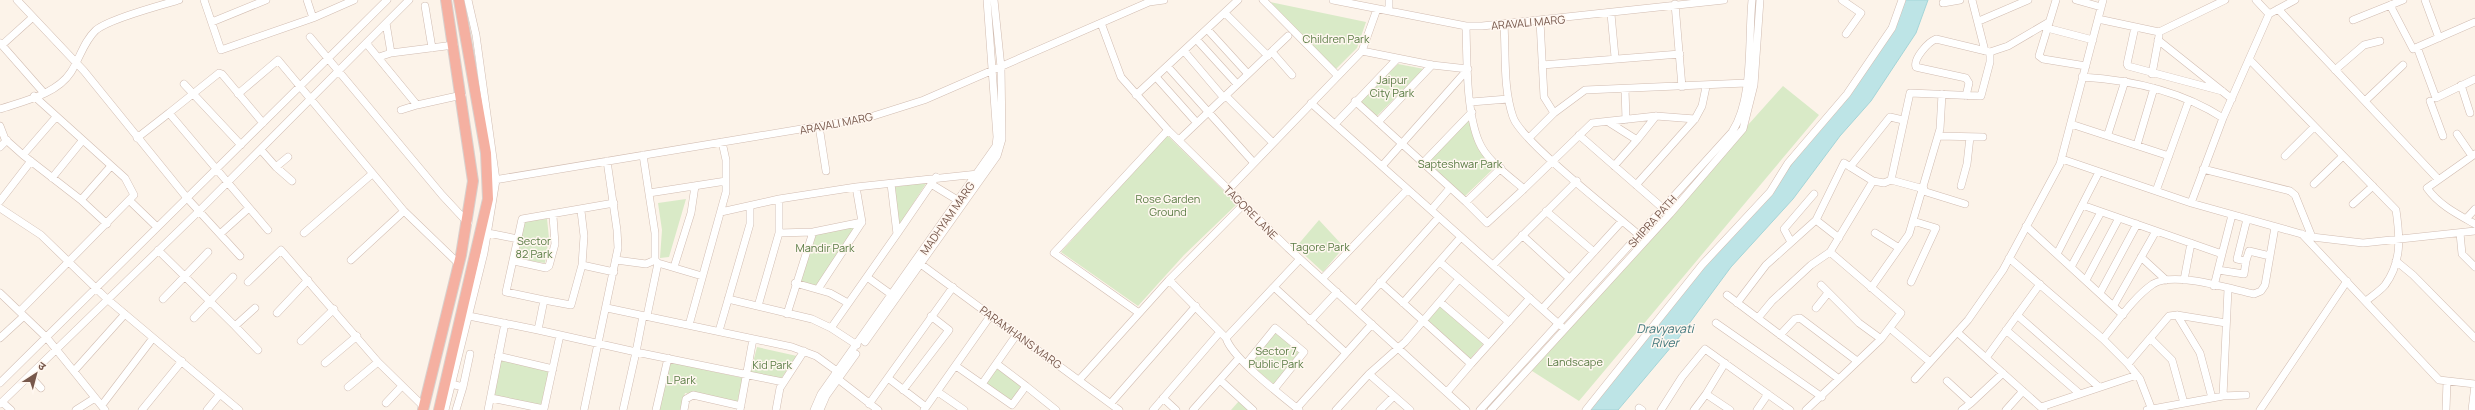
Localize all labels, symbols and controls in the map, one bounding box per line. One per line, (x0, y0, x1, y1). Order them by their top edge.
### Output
street label: ARAVALI MARG (1490, 11, 1566, 33)
park label: Children Park (1303, 31, 1370, 46)
park label: Jaipur City Park (1370, 72, 1415, 100)
street label: ARAVALI MARG (798, 109, 874, 137)
park label: Sapteshwar Park (1418, 156, 1503, 171)
street label: MADHYAM MARG (916, 178, 978, 257)
street label: TAGORE LANE (1221, 182, 1281, 242)
park label: Rose Garden Ground (1136, 191, 1200, 219)
street label: SHIPRA PATH (1624, 191, 1680, 251)
park label: Sector 82 Park (516, 233, 553, 261)
park label: Tagore Park (1290, 239, 1350, 254)
park label: Mandir Park (795, 240, 855, 255)
street label: PARAMHANS MARG (977, 302, 1065, 372)
water label: Dravyavati River (1636, 320, 1696, 351)
park label: Sector 7 Public Park (1248, 343, 1304, 371)
north arrow (16, 354, 56, 394)
park label: Landscape (1547, 354, 1603, 369)
park label: Kid Park (752, 357, 792, 372)
text: उ (35, 358, 50, 374)
park label: L Park (666, 372, 696, 387)

